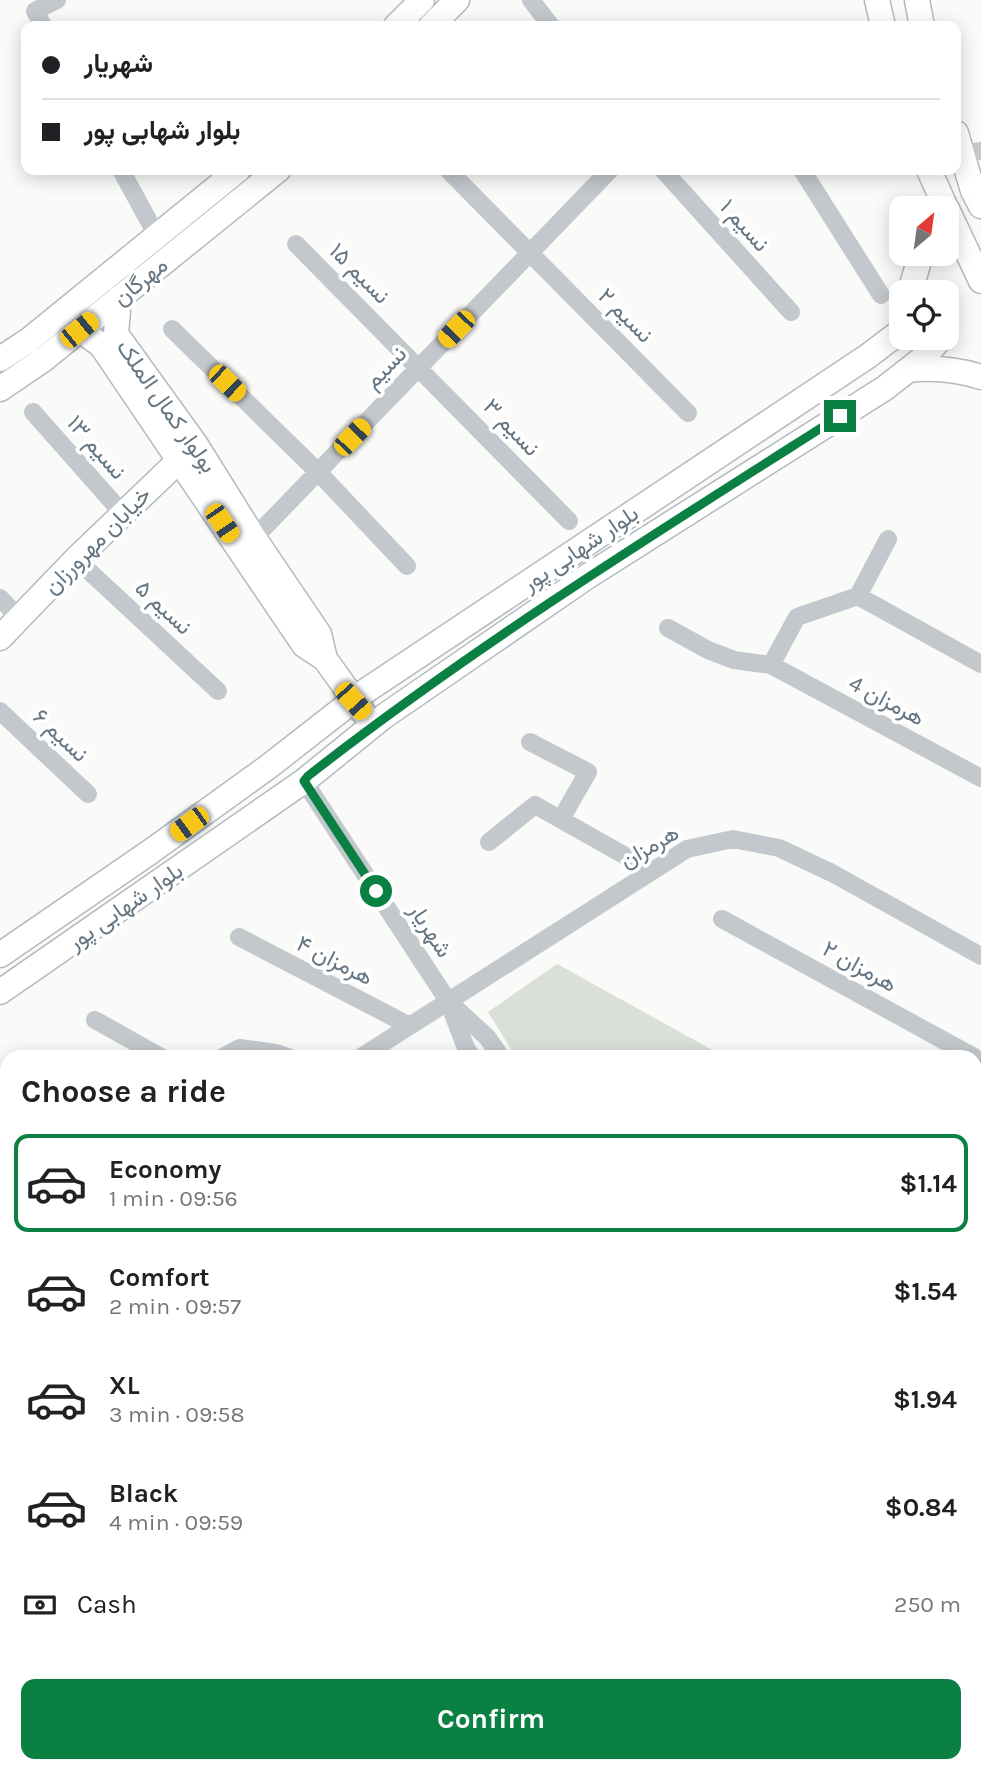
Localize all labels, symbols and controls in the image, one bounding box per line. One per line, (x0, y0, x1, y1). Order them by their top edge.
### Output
text: شهریار (84, 48, 153, 79)
text: بلوار شهابی پور (84, 115, 240, 146)
street label: نسیم ۱ (713, 194, 775, 258)
north arrow (889, 196, 959, 266)
map controls (889, 196, 959, 350)
street label: نسیم ۱۵ (323, 237, 396, 310)
street label: مهرگان (108, 251, 174, 312)
button: locate (889, 280, 959, 350)
street label: نسیم ۲ (592, 282, 659, 349)
car (434, 307, 479, 351)
car (57, 309, 102, 351)
street label: بولوار کمال الملک (110, 335, 222, 479)
street label: نسیم (359, 340, 413, 395)
car (205, 361, 250, 405)
street label: نسیم ۳ (477, 393, 546, 462)
route end (824, 400, 856, 432)
street label: نسیم ۱۳ (61, 410, 132, 486)
car (330, 415, 375, 459)
street label: خیابان مهرورزان (38, 481, 157, 600)
car (202, 500, 243, 546)
street label: بلوار شهابی پور (516, 500, 645, 599)
street label: نسیم ۵ (129, 574, 198, 641)
street label: هرمزان 4 (844, 669, 929, 732)
car (332, 678, 375, 724)
street label: نسیم ۶ (27, 703, 94, 768)
car (166, 803, 213, 845)
street label: هرمزان (615, 819, 684, 875)
street label: بلوار شهابی پور (62, 857, 189, 958)
route start (360, 875, 392, 907)
street label: شهریار (402, 897, 458, 963)
street label: هرمزان ۴ (292, 930, 378, 992)
street label: هرمزان ۲ (817, 935, 902, 999)
text: Choose a ride (21, 1073, 226, 1110)
icon: car (25, 1152, 88, 1215)
text: Economy (109, 1154, 221, 1185)
text: $1.14 (899, 1168, 957, 1199)
text: 1 min · 09:56 (109, 1185, 238, 1212)
icon: car (25, 1260, 88, 1323)
text: Comfort (109, 1262, 210, 1293)
text: $1.54 (894, 1276, 957, 1307)
text: 2 min · 09:57 (109, 1293, 241, 1320)
icon: car (25, 1368, 88, 1431)
text: XL (109, 1370, 140, 1401)
text: $1.94 (893, 1384, 957, 1415)
text: 3 min · 09:58 (109, 1401, 245, 1428)
icon: car (25, 1476, 88, 1539)
text: Black (109, 1478, 178, 1509)
text: $0.84 (885, 1492, 957, 1523)
text: 4 min · 09:59 (109, 1509, 243, 1536)
icon: cash (21, 1586, 59, 1624)
text: Cash (77, 1589, 137, 1620)
text: 250 m (894, 1591, 961, 1618)
button: Confirm (21, 1679, 961, 1759)

